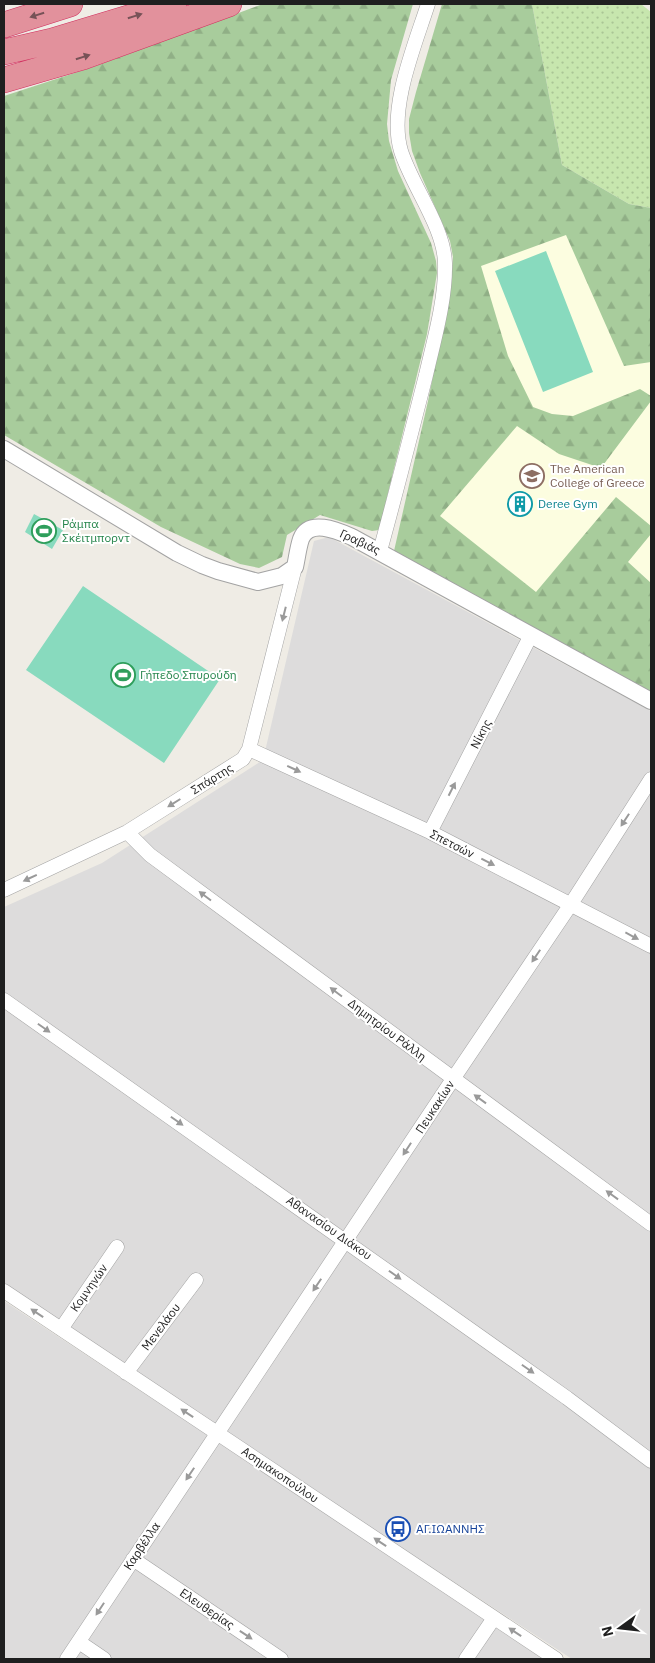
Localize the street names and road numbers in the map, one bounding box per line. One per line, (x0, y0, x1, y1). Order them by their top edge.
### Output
street label: Γραβιάς (338, 526, 383, 558)
street label: Νίκης (467, 716, 494, 751)
street label: Σπάρτης (188, 760, 236, 797)
street label: Σπετσών (428, 826, 477, 861)
street label: Δημητρίου Ράλλη (345, 995, 429, 1064)
street label: Πευκακίων (412, 1077, 457, 1136)
street label: Αθανασίου Διάκου (283, 1192, 375, 1263)
street label: Κομνηνών (67, 1261, 110, 1314)
street label: Μενελάου (138, 1300, 183, 1353)
street label: Ασημακοπούλου (239, 1443, 322, 1506)
street label: Καρβέλλα (120, 1519, 163, 1573)
street label: Ελευθερίας (177, 1585, 238, 1632)

